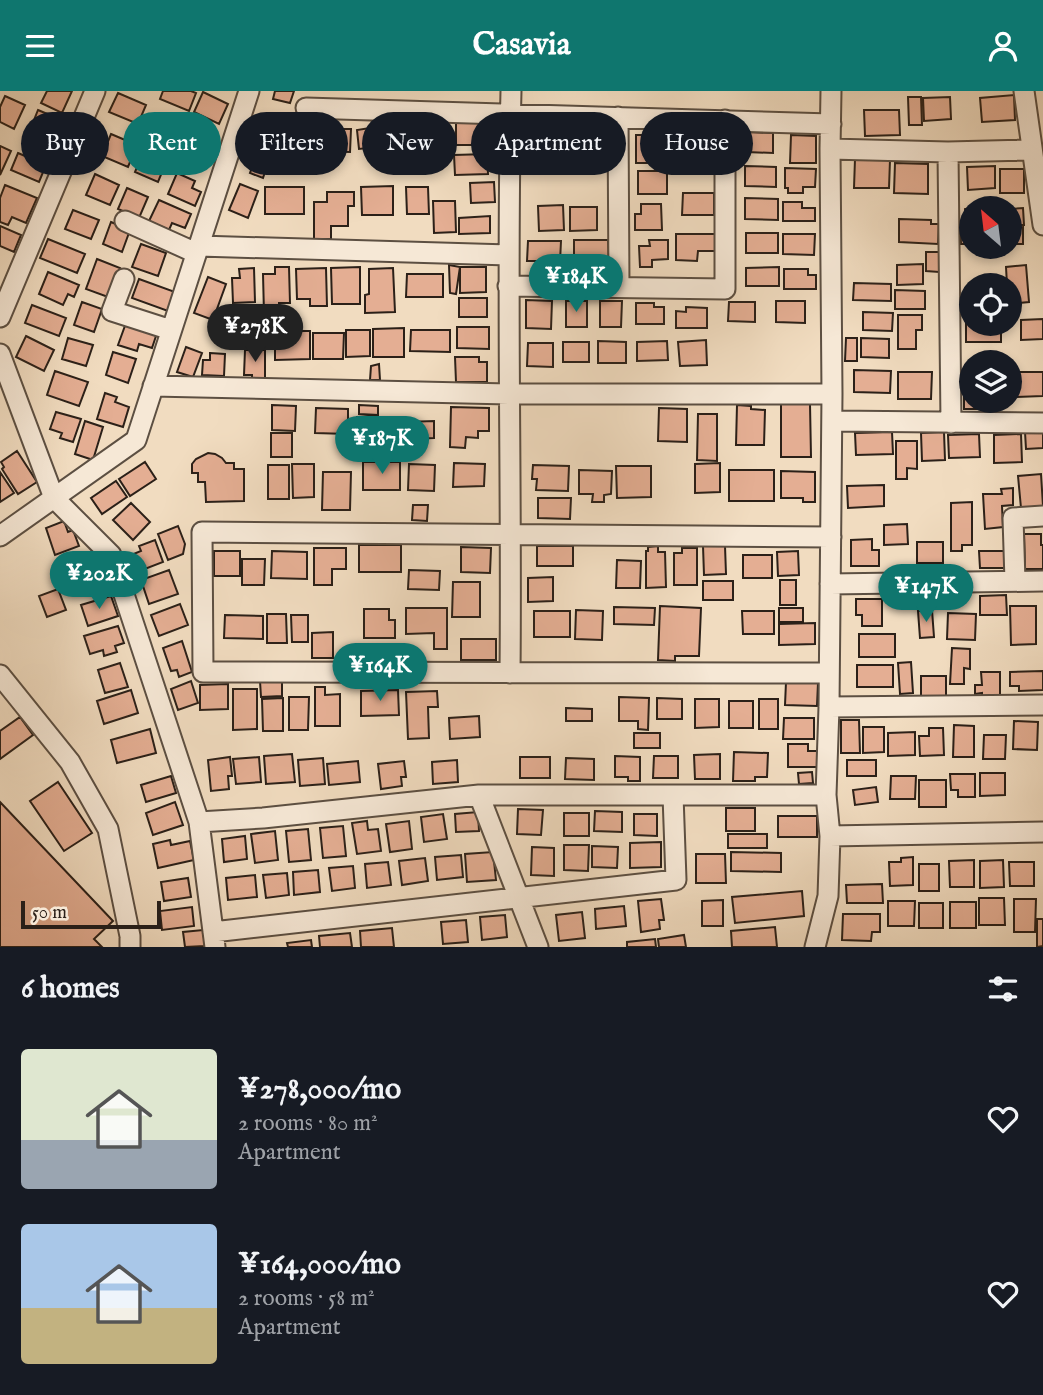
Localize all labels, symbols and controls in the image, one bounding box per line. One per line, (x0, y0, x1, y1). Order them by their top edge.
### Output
text: Casavia (472, 25, 571, 66)
icon: menu (21, 27, 59, 65)
icon: person (984, 27, 1022, 65)
chip: Buy (21, 112, 109, 175)
chip: Rent (123, 112, 221, 175)
chip: Filters (235, 112, 348, 175)
chip: New (362, 112, 457, 175)
chip: Apartment (471, 112, 626, 175)
chip: House (640, 112, 753, 175)
north arrow (959, 196, 1022, 259)
map controls (959, 196, 1022, 413)
pin: ¥184K (527, 255, 625, 314)
text: ¥184K (545, 262, 607, 291)
button: locate (959, 273, 1022, 336)
pin: ¥278K (206, 305, 304, 364)
text: ¥278K (223, 312, 287, 341)
button: layers (959, 350, 1022, 413)
pin: ¥187K (333, 417, 431, 476)
text: ¥187K (351, 424, 413, 453)
pin: ¥202K (50, 552, 148, 611)
text: ¥202K (66, 559, 132, 588)
pin: ¥147K (877, 565, 975, 624)
text: ¥147K (894, 572, 958, 601)
pin: ¥164K (331, 643, 429, 703)
text: ¥164K (349, 651, 411, 680)
scale bar (21, 898, 161, 930)
text: 50 m (32, 901, 67, 925)
text: 6 homes (21, 970, 120, 1008)
icon: filters (984, 970, 1022, 1008)
text: ¥278,000/mo (238, 1071, 401, 1109)
icon: home (77, 1077, 161, 1161)
icon: heart (984, 1100, 1022, 1138)
text: 2 rooms · 80 m² (238, 1109, 378, 1138)
text: Apartment (238, 1138, 341, 1167)
text: ¥164,000/mo (238, 1246, 401, 1284)
icon: home (77, 1252, 161, 1336)
icon: heart (984, 1275, 1022, 1313)
text: 2 rooms · 58 m² (238, 1284, 375, 1313)
text: Apartment (238, 1313, 341, 1342)

